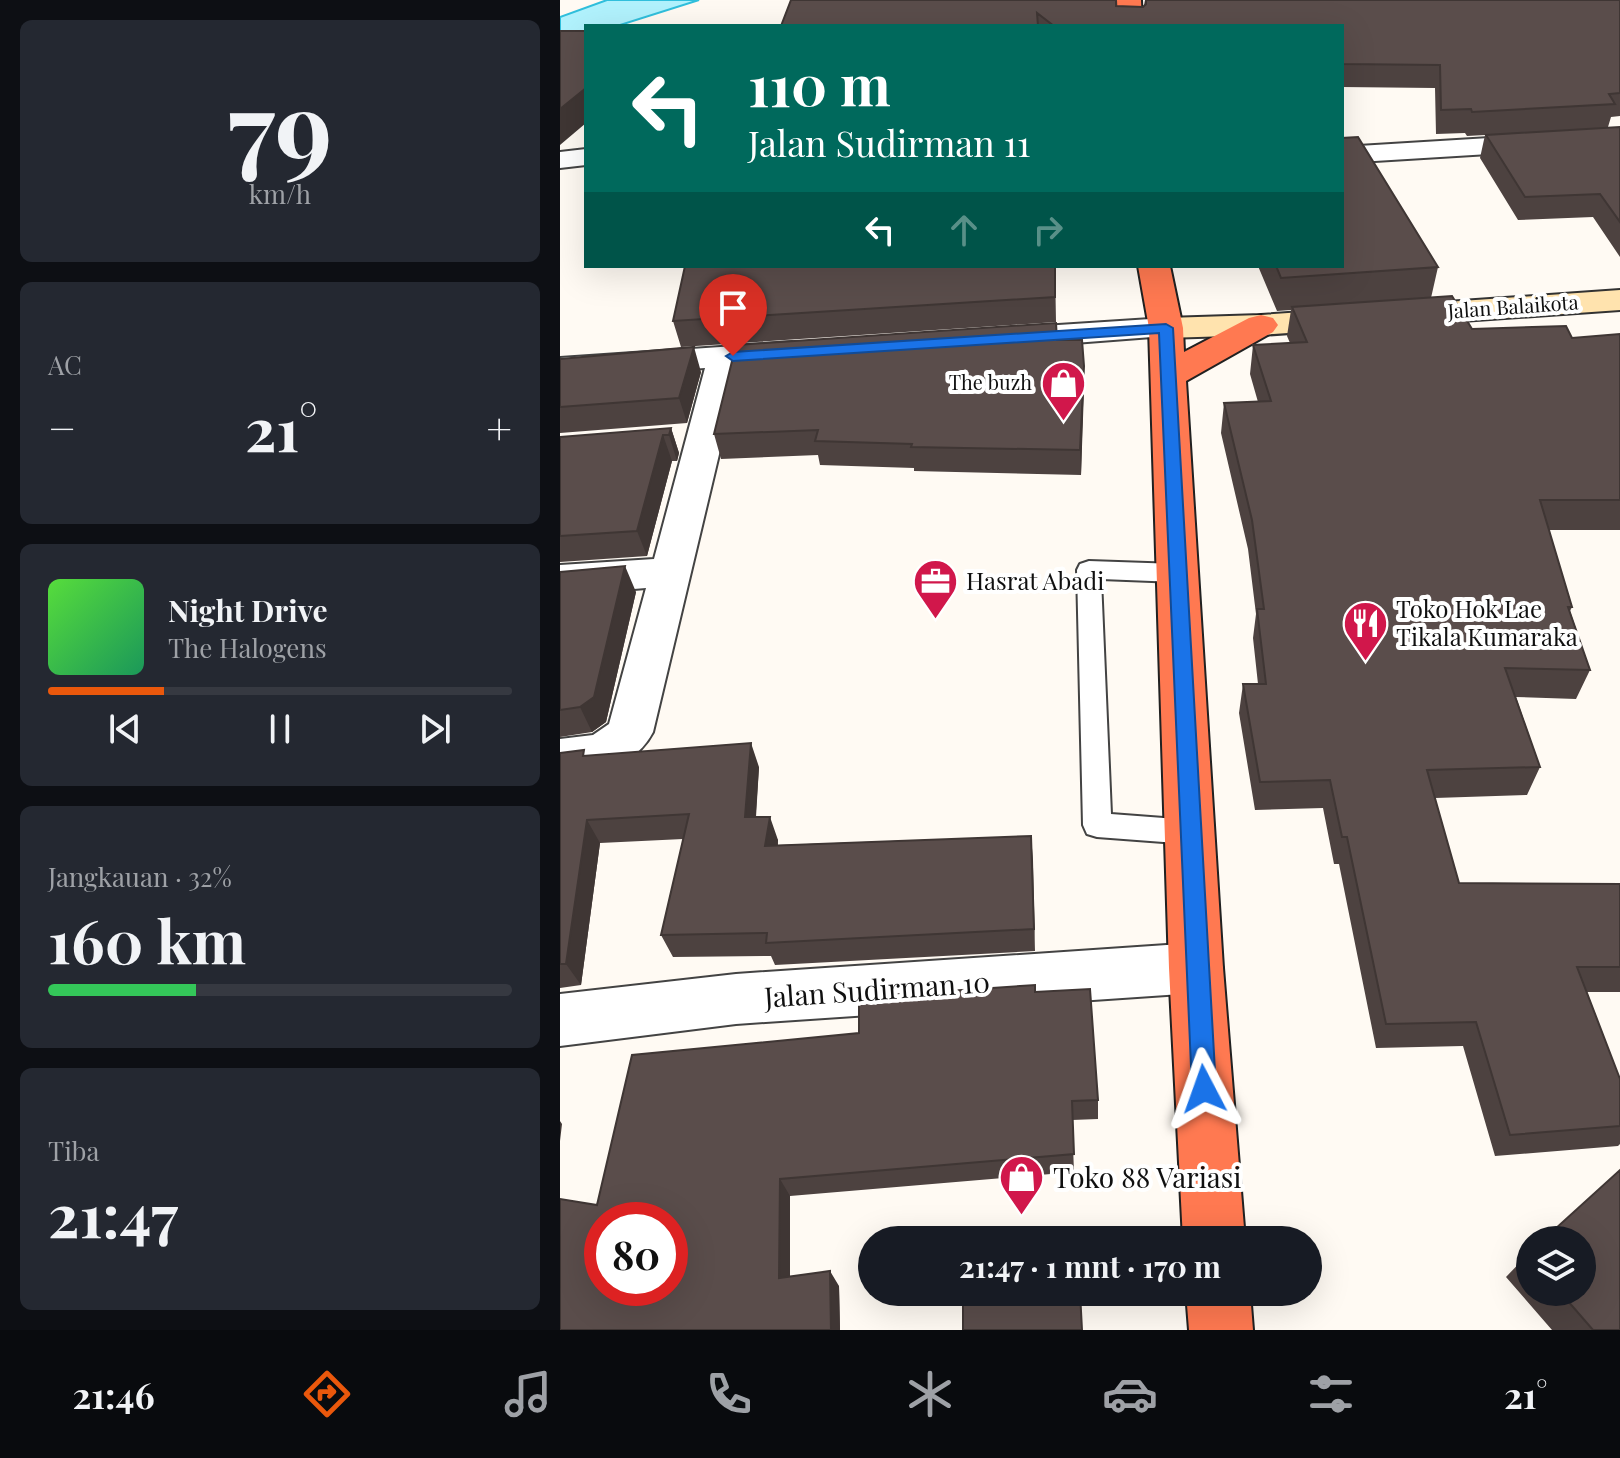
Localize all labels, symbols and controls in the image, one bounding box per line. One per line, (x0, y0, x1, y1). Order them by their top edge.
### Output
text: 110 m (748, 46, 891, 121)
text: 79 (228, 54, 332, 193)
icon: left (616, 56, 720, 160)
text: Jalan Sudirman 11 (748, 118, 1030, 166)
text: km/h (249, 176, 311, 211)
icon: left (858, 208, 902, 252)
icon: ahead (942, 208, 986, 252)
icon: right (1026, 208, 1070, 252)
pin (699, 274, 767, 356)
icon: arrive (711, 286, 755, 330)
street label: Jalan Balaikota (1446, 287, 1579, 324)
text: AC (48, 347, 82, 382)
shop icon: The buzh (1039, 359, 1087, 422)
place label: The buzh (949, 368, 1032, 395)
text: 21° (245, 387, 318, 467)
text: − (48, 397, 76, 456)
text: + (486, 397, 512, 456)
office icon: Hasrat Abadi (911, 558, 959, 621)
place label: Hasrat Abadi (966, 564, 1104, 596)
text: Night Drive (168, 590, 328, 630)
place label: Toko Hok Lae Tikala Kumaraka (1396, 592, 1578, 652)
restaurant icon: Toko Hok Lae Tikala Kumaraka (1341, 600, 1389, 663)
text: The Halogens (168, 630, 327, 665)
icon: previous (103, 707, 147, 751)
icon: pause (258, 707, 302, 751)
icon: next (413, 707, 457, 751)
text: Jangkauan · 32% (48, 859, 232, 894)
text: 160 km (48, 899, 246, 979)
street label: Jalan Sudirman 10 (762, 962, 991, 1015)
position arrow (1162, 1047, 1246, 1131)
text: Tiba (48, 1133, 99, 1168)
shop icon: Toko 88 Variasi (998, 1154, 1046, 1217)
place label: Toko 88 Variasi (1053, 1158, 1242, 1195)
text: 21:47 (48, 1173, 178, 1253)
speed limit sign: 80 (584, 1202, 688, 1306)
map controls (1516, 1226, 1596, 1306)
button: layers (1516, 1226, 1596, 1306)
text: 21:47 · 1 mnt · 170 m (959, 1246, 1221, 1286)
icon: directions (299, 1366, 355, 1422)
icon: music (500, 1366, 556, 1422)
icon: phone (701, 1366, 757, 1422)
icon: climate (902, 1366, 958, 1422)
icon: car (1102, 1366, 1158, 1422)
icon: filters (1303, 1366, 1359, 1422)
text: 21:46 (72, 1370, 155, 1418)
text: 21° (1504, 1370, 1548, 1418)

